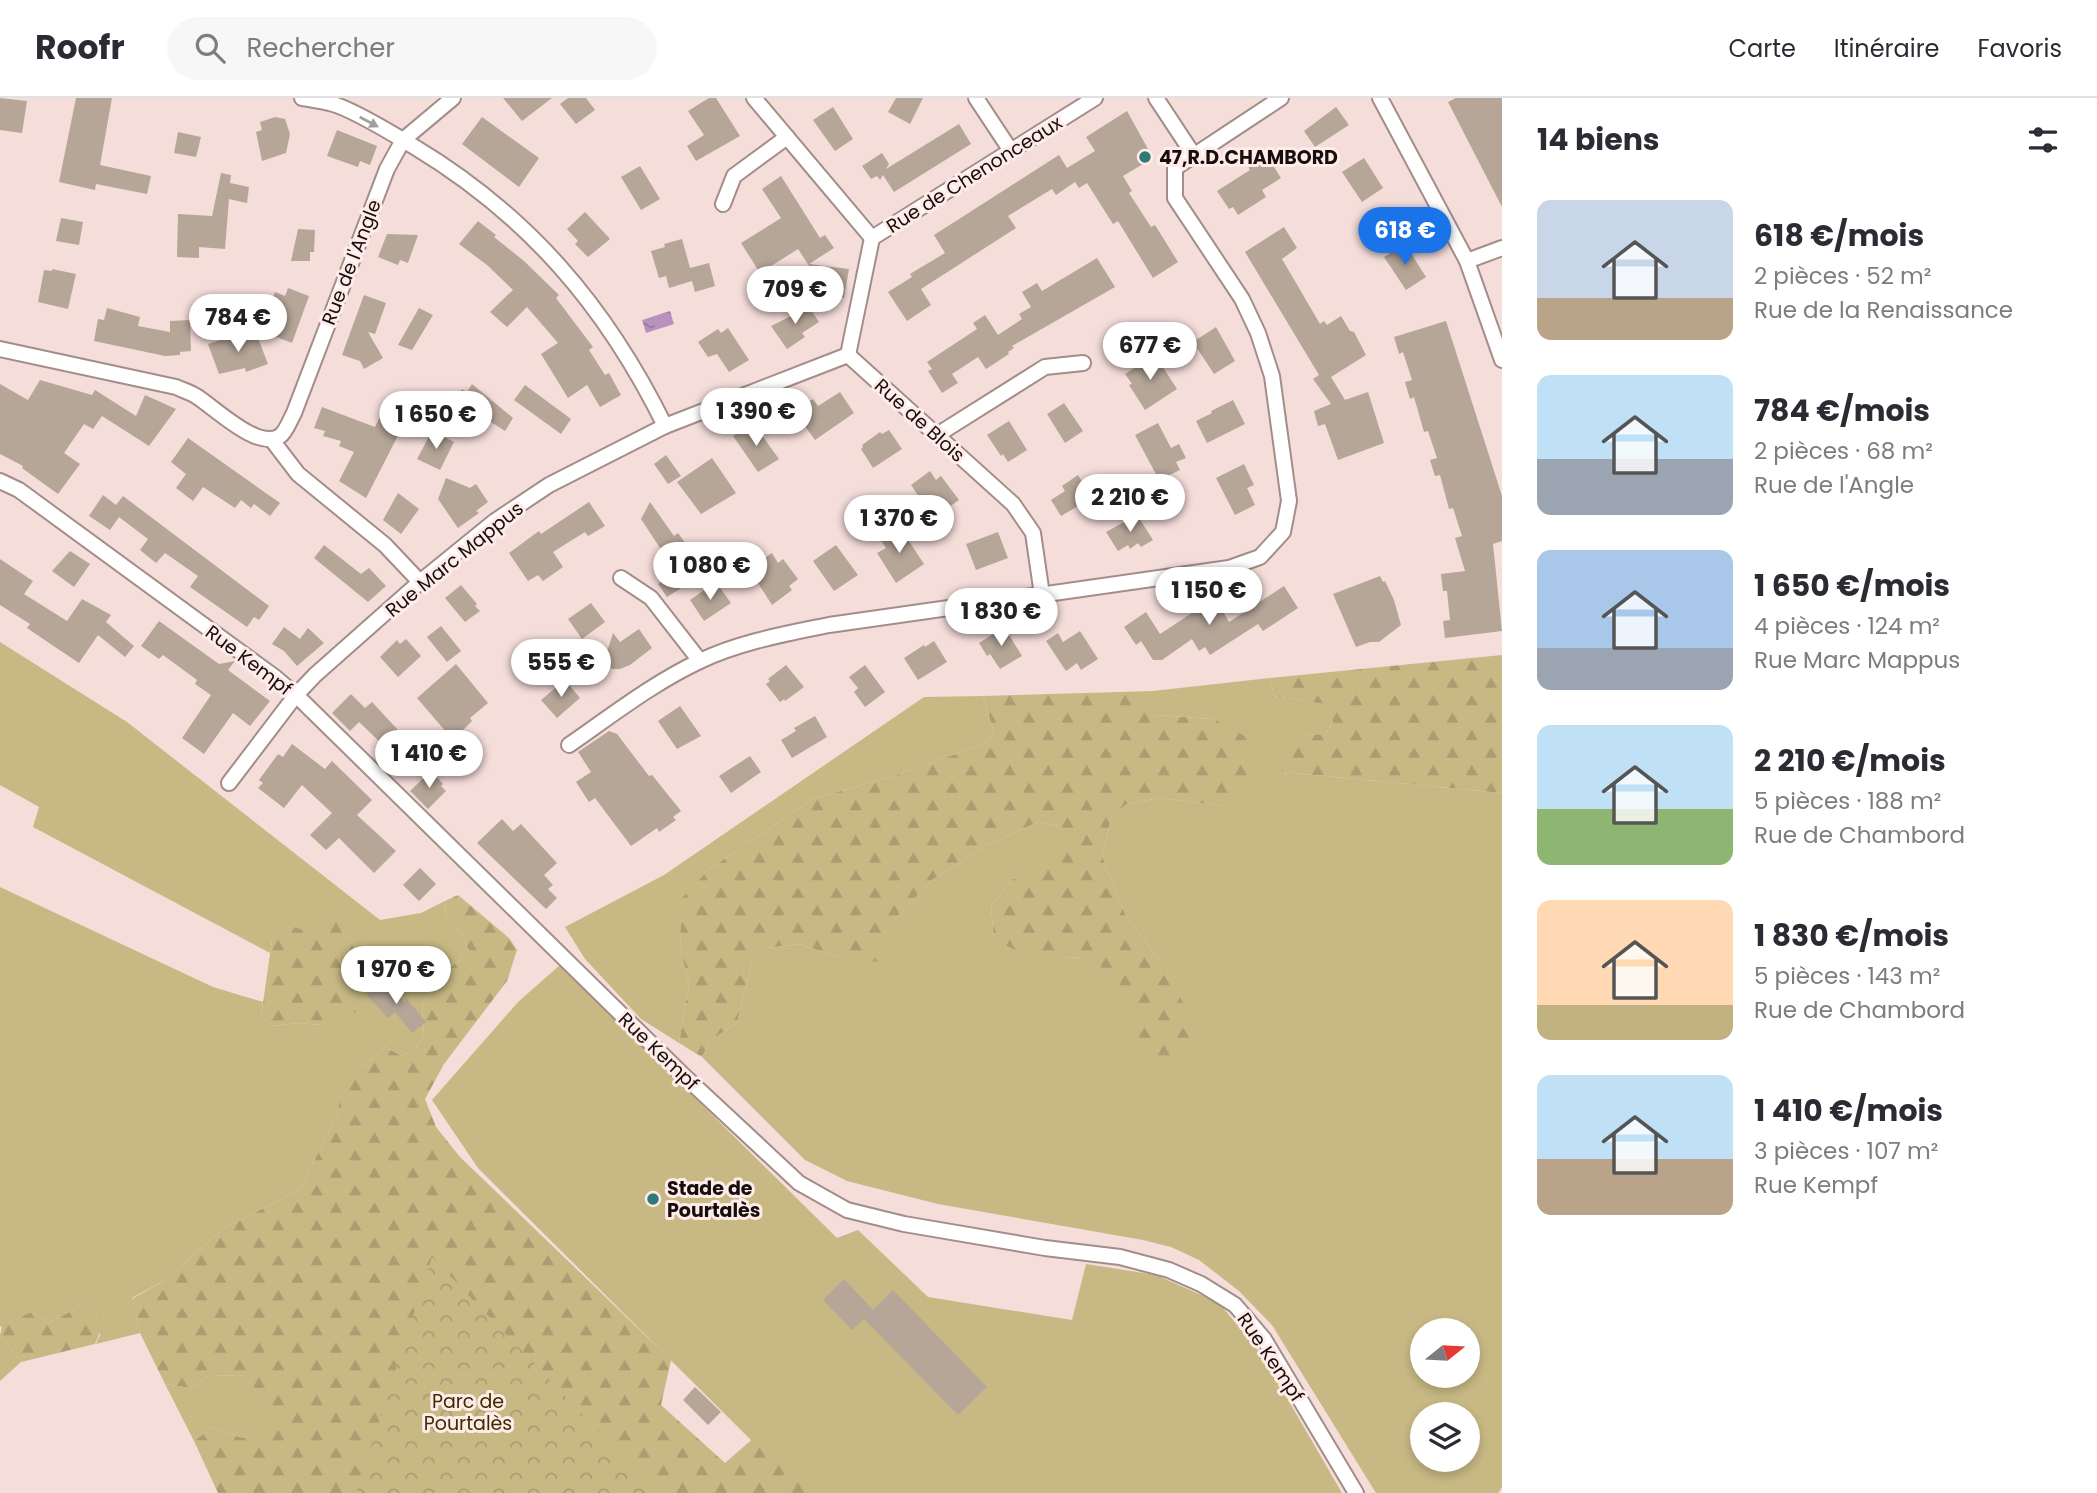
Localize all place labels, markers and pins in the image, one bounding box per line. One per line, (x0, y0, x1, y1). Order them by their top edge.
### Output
place label: 47,R.D.CHAMBORD (1159, 144, 1338, 171)
marker: 47,R.D.CHAMBORD (1137, 149, 1153, 165)
pin: 618 € (1356, 208, 1454, 267)
pin: 709 € (746, 266, 844, 326)
pin: 784 € (189, 294, 287, 354)
pin: 677 € (1101, 322, 1199, 382)
pin: 1 390 € (691, 388, 821, 448)
pin: 1 650 € (371, 392, 501, 451)
pin: 2 210 € (1065, 474, 1195, 534)
pin: 1 370 € (834, 496, 964, 555)
pin: 1 080 € (645, 542, 775, 602)
pin: 1 150 € (1144, 568, 1274, 627)
pin: 1 830 € (936, 588, 1066, 648)
pin: 555 € (512, 640, 610, 699)
pin: 1 410 € (364, 730, 494, 790)
pin: 1 970 € (331, 946, 461, 1006)
place label: Stade de Pourtalès (667, 1175, 760, 1224)
marker: Stade de Pourtalès (645, 1191, 661, 1207)

